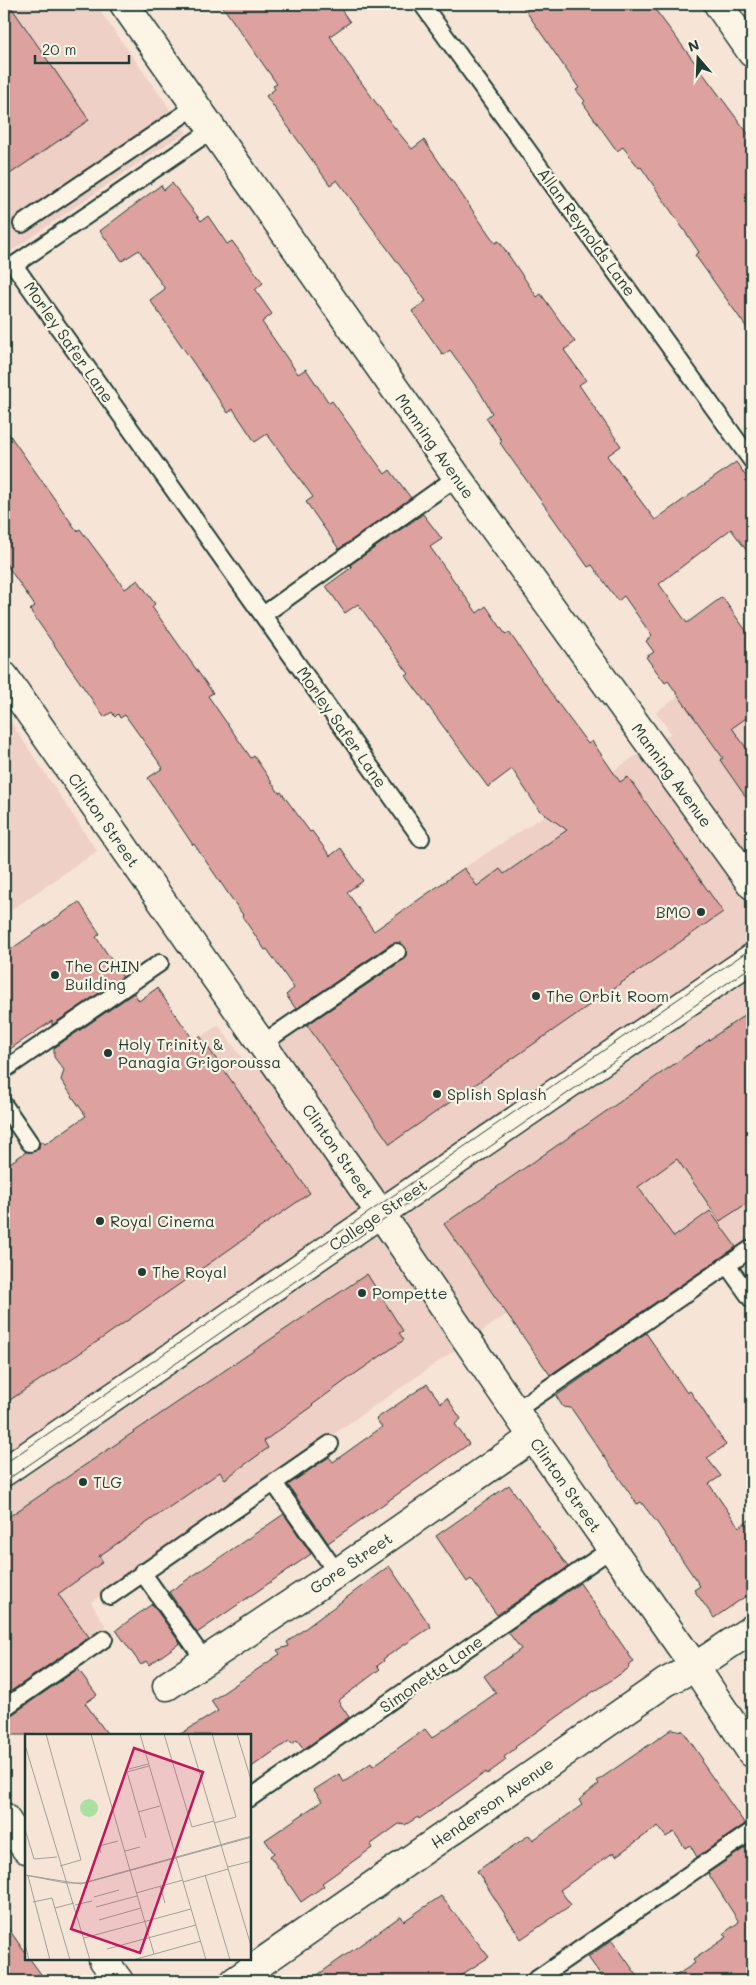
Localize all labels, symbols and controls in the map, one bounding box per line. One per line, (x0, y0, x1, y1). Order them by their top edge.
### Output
scale bar (35, 32, 129, 64)
north arrow (674, 32, 724, 82)
text: N (685, 35, 702, 56)
text: 20 m (42, 39, 76, 59)
street label: Allan Reynolds Lane (534, 163, 641, 300)
street label: Morley Safer Lane (20, 277, 119, 406)
street label: Manning Avenue (391, 389, 480, 503)
street label: Morley Safer Lane (293, 662, 392, 791)
street label: Manning Avenue (627, 718, 717, 831)
street label: Clinton Street (64, 768, 145, 871)
place label: BMO (656, 901, 691, 922)
marker: BMO (695, 906, 707, 918)
place label: The CHIN Building (65, 955, 140, 994)
marker: The CHIN Building (49, 969, 61, 981)
place label: The Orbit Room (546, 985, 669, 1006)
marker: The Orbit Room (530, 990, 542, 1002)
place label: Holy Trinity & Panagia Grigoroussa (118, 1033, 281, 1072)
marker: Holy Trinity & Panagia Grigoroussa (102, 1047, 114, 1059)
place label: Splish Splash (447, 1083, 546, 1104)
marker: Splish Splash (431, 1088, 443, 1100)
street label: Clinton Street (298, 1099, 379, 1202)
street label: College Street (325, 1174, 431, 1255)
place label: Royal Cinema (110, 1210, 215, 1231)
marker: Royal Cinema (94, 1215, 106, 1227)
place label: The Royal (152, 1261, 227, 1282)
marker: The Royal (136, 1266, 148, 1278)
place label: Pompette (372, 1282, 448, 1303)
marker: Pompette (356, 1287, 368, 1299)
street label: Clinton Street (526, 1433, 607, 1536)
place label: TLG (93, 1471, 122, 1492)
marker: TLG (77, 1476, 89, 1488)
street label: Gore Street (305, 1527, 396, 1598)
street label: Simonetta Lane (375, 1630, 486, 1717)
inset map (25, 1734, 251, 1960)
street label: Henderson Avenue (426, 1752, 557, 1853)

